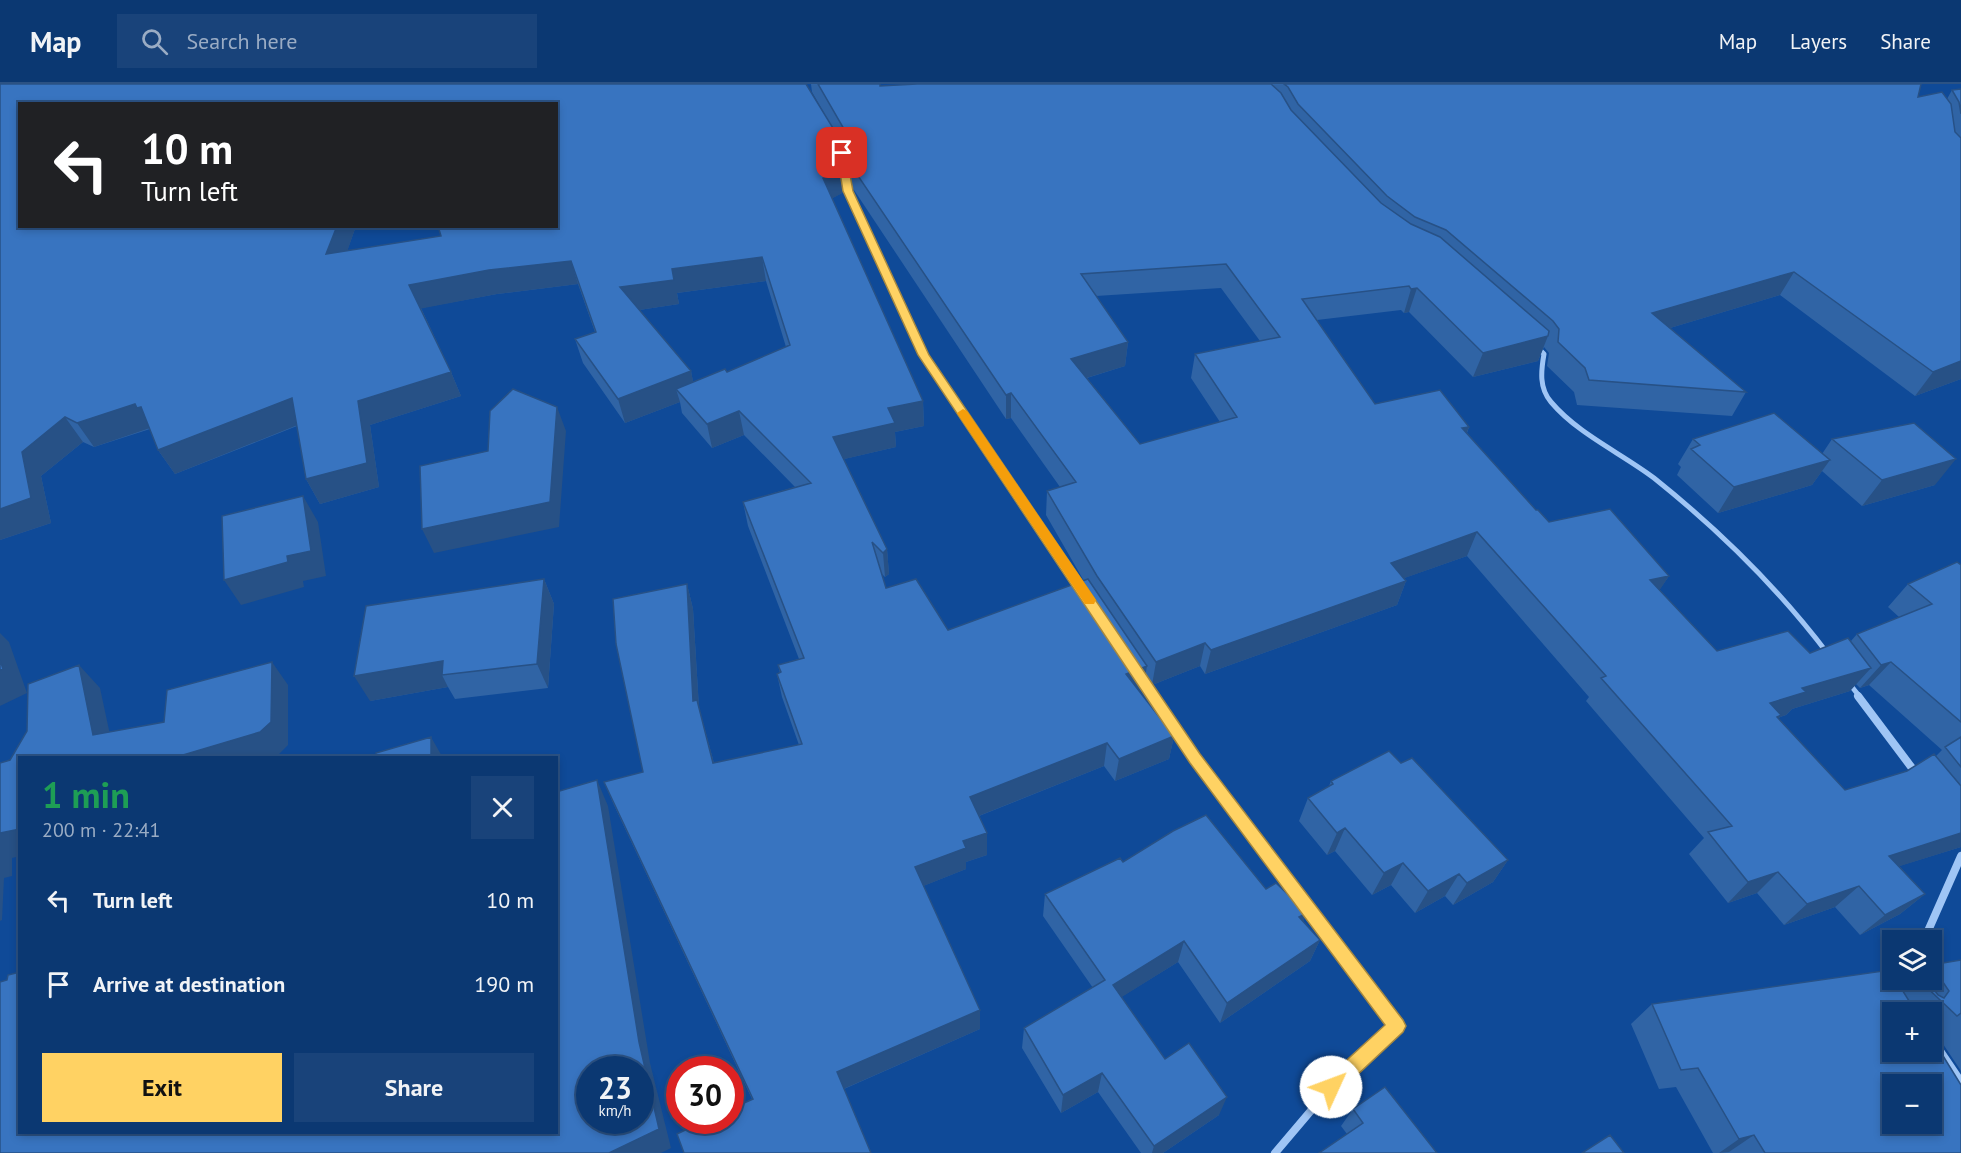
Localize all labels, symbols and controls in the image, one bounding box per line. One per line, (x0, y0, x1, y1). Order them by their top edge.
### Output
search box (117, 14, 537, 68)
text: Map (30, 23, 81, 60)
icon: search (138, 25, 171, 58)
text: Search here (186, 27, 297, 55)
text: Map (1719, 28, 1757, 55)
text: Layers (1790, 28, 1847, 55)
text: Share (1880, 28, 1931, 55)
text: 10 m (141, 121, 233, 176)
icon: left (42, 126, 120, 204)
pin (816, 127, 867, 178)
icon: arrive (825, 136, 858, 169)
text: Turn left (141, 174, 238, 208)
text: 1 min (42, 771, 130, 818)
button: close (471, 776, 534, 839)
text: 200 m · 22:41 (42, 817, 160, 843)
icon: left (42, 884, 75, 917)
text: Turn left (93, 886, 173, 914)
text: 10 m (486, 886, 534, 914)
map controls (1882, 930, 1942, 1134)
button: layers (1882, 930, 1942, 990)
icon: arrive (42, 968, 75, 1001)
text: Arrive at destination (93, 970, 285, 998)
text: 190 m (474, 970, 534, 998)
button: + (1882, 1002, 1942, 1062)
button: Exit (42, 1053, 282, 1122)
button: Share (294, 1053, 534, 1122)
position arrow (1299, 1055, 1363, 1119)
speed limit sign: 30 (666, 1056, 744, 1134)
text: 23 (598, 1068, 632, 1107)
button: − (1882, 1074, 1942, 1134)
text: km/h (599, 1101, 631, 1120)

